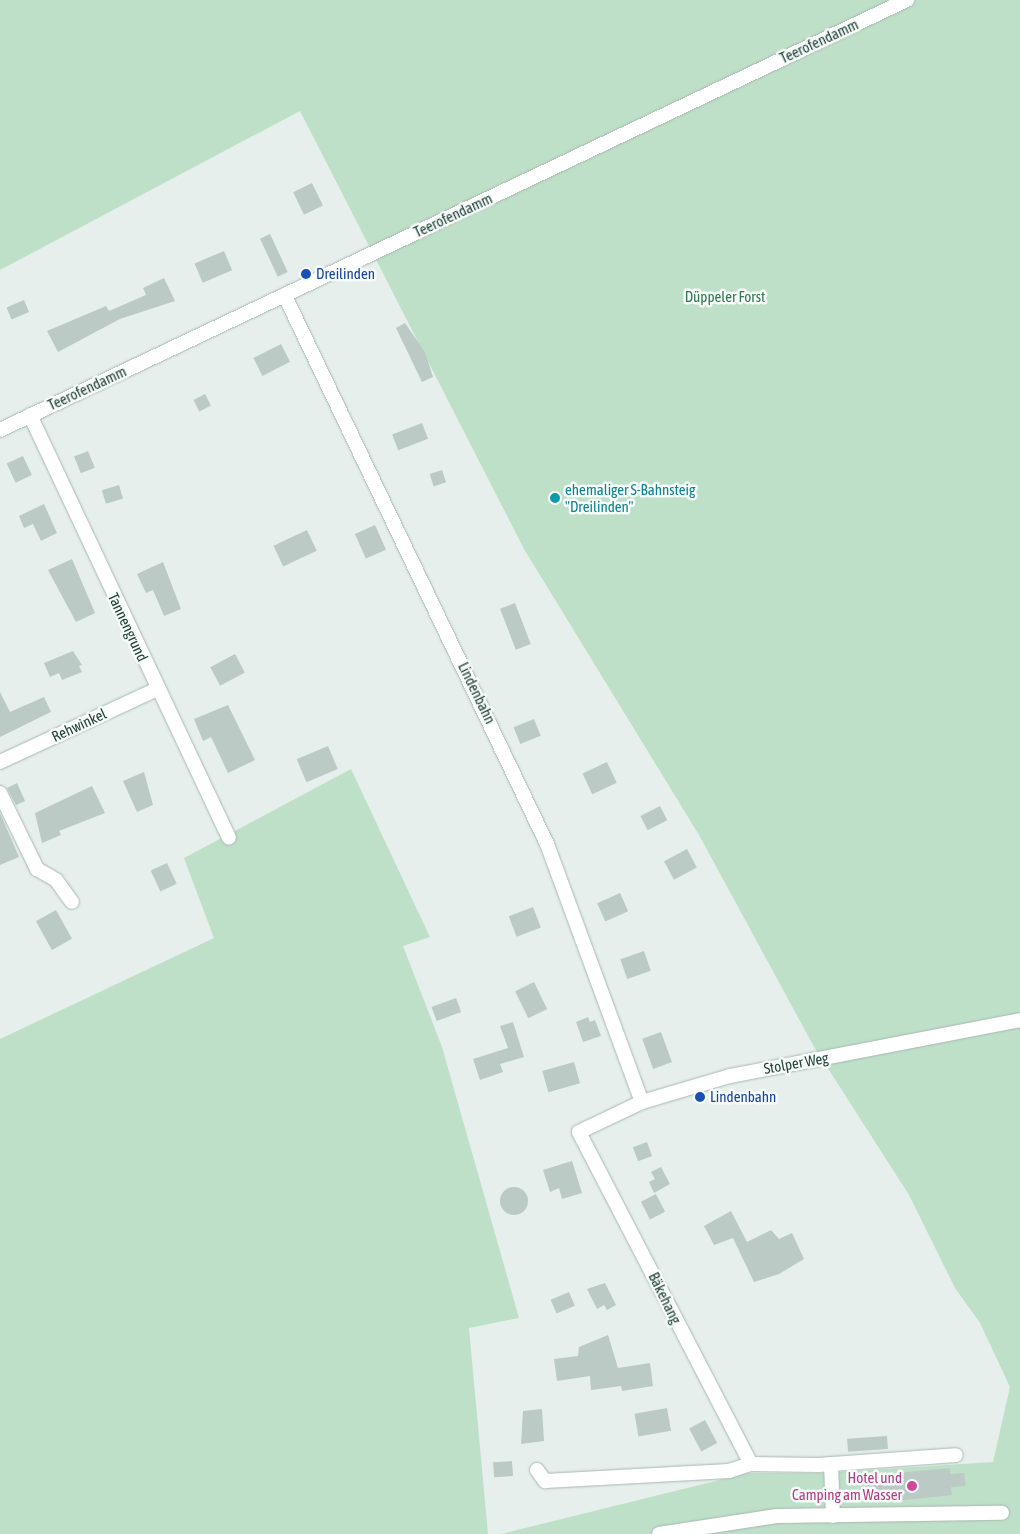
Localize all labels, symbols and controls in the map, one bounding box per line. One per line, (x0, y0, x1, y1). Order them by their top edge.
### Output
street label: Teerofendamm (777, 15, 861, 67)
street label: Teerofendamm (411, 189, 495, 241)
place label: Dreilinden (316, 265, 375, 283)
marker: Dreilinden (300, 268, 312, 280)
park label: Düppeler Forst (685, 288, 765, 306)
street label: Teerofendamm (45, 362, 129, 414)
place label: ehemaliger S-Bahnsteig "Dreilinden" (565, 480, 695, 515)
marker: ehemaliger S-Bahnsteig "Dreilinden" (549, 492, 561, 504)
street label: Tannengrund (104, 590, 152, 664)
street label: Lindenbahn (454, 659, 500, 727)
street label: Rehwinkel (49, 705, 109, 745)
street label: Stolper Weg (762, 1048, 830, 1078)
place label: Lindenbahn (710, 1088, 776, 1106)
marker: Lindenbahn (694, 1091, 706, 1103)
street label: Bäkehang (645, 1269, 685, 1327)
place label: Hotel und Camping am Wasser (792, 1468, 902, 1503)
marker: Hotel und Camping am Wasser (906, 1480, 918, 1492)

